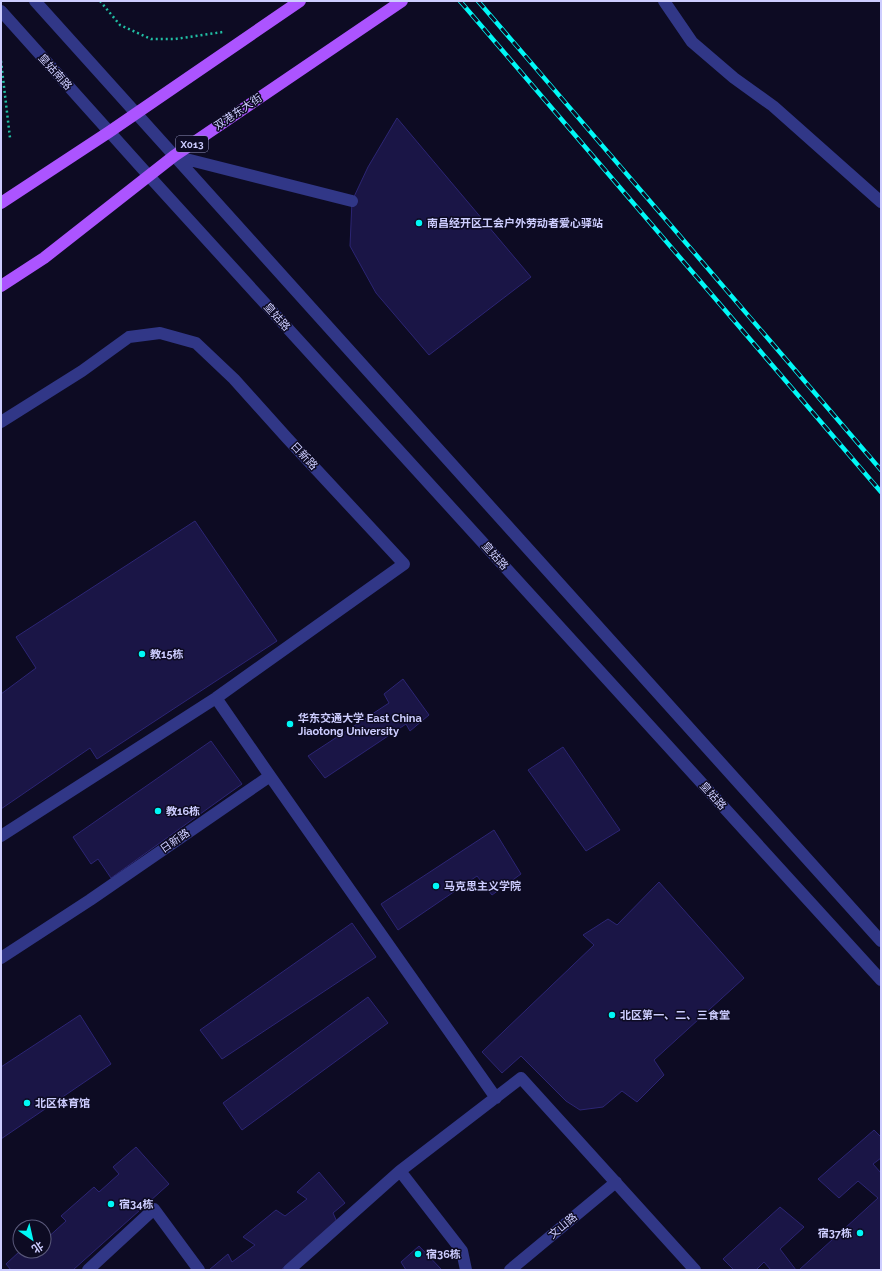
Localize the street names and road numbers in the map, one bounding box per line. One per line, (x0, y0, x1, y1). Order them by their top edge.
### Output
street label: 皇姑南路 (35, 51, 75, 93)
street label: 双港东大街 (212, 91, 264, 133)
road number: X013 (176, 136, 208, 152)
street label: 皇姑路 (261, 300, 293, 334)
street label: 日新路 (288, 440, 320, 472)
street label: 皇姑路 (479, 539, 511, 573)
street label: 皇姑路 (697, 779, 729, 813)
street label: 日新路 (158, 826, 192, 856)
street label: 文山路 (546, 1210, 580, 1242)

